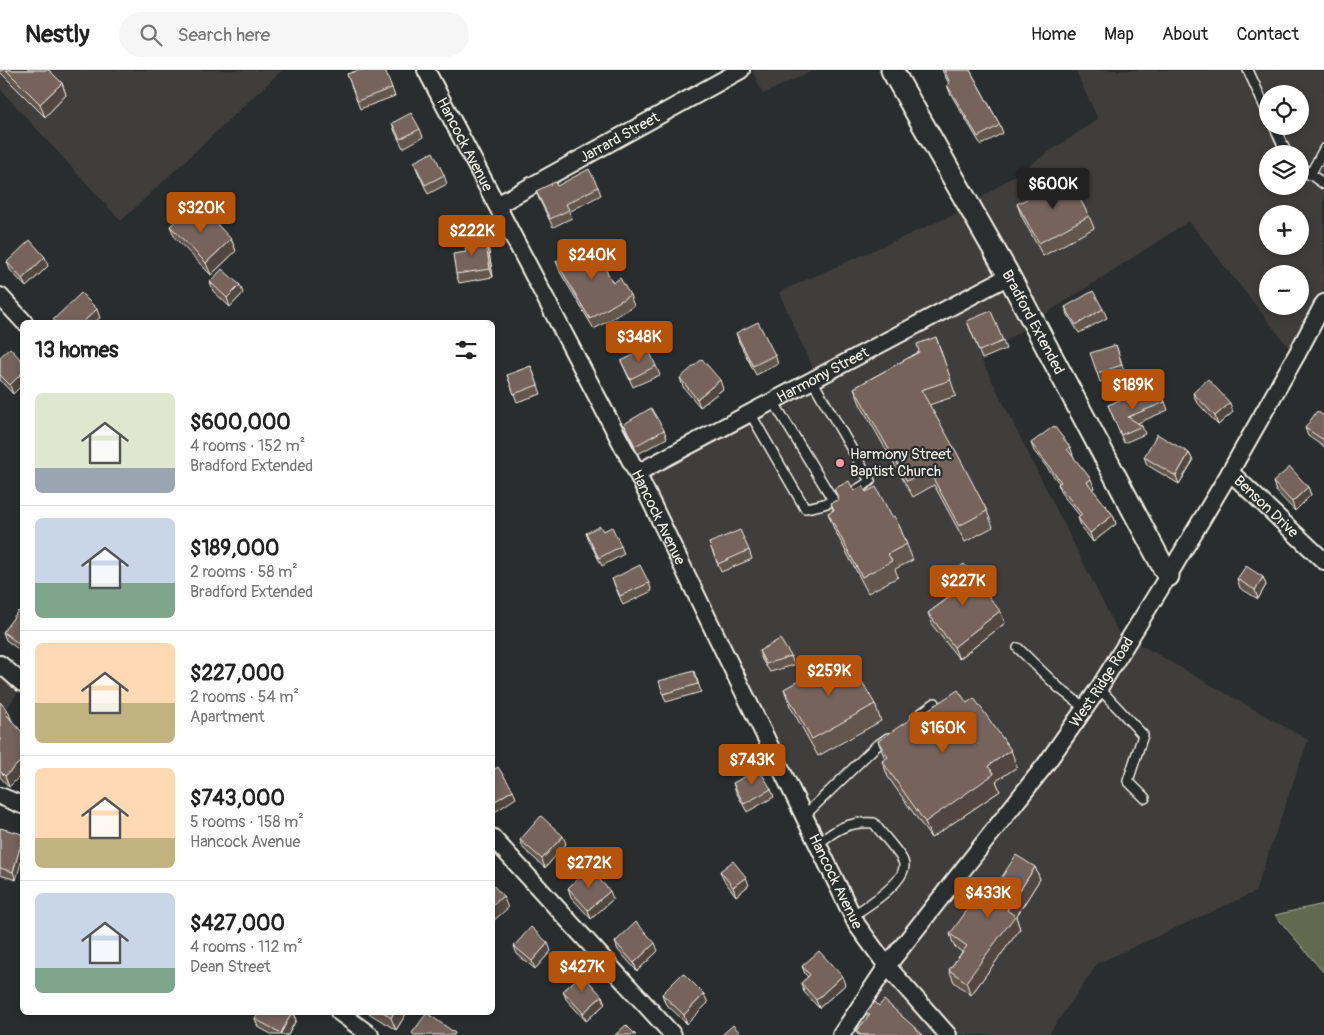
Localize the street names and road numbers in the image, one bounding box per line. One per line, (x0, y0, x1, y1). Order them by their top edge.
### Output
street label: Hancock Avenue (432, 94, 497, 195)
street label: Jarrard Street (577, 108, 664, 167)
street label: Bradford Extended (997, 267, 1068, 378)
street label: Harmony Street (773, 343, 873, 407)
street label: Hancock Avenue (627, 467, 690, 569)
street label: Benson Drive (1230, 472, 1303, 542)
street label: West Ridge Road (1065, 634, 1138, 731)
street label: Hancock Avenue (804, 831, 867, 933)

